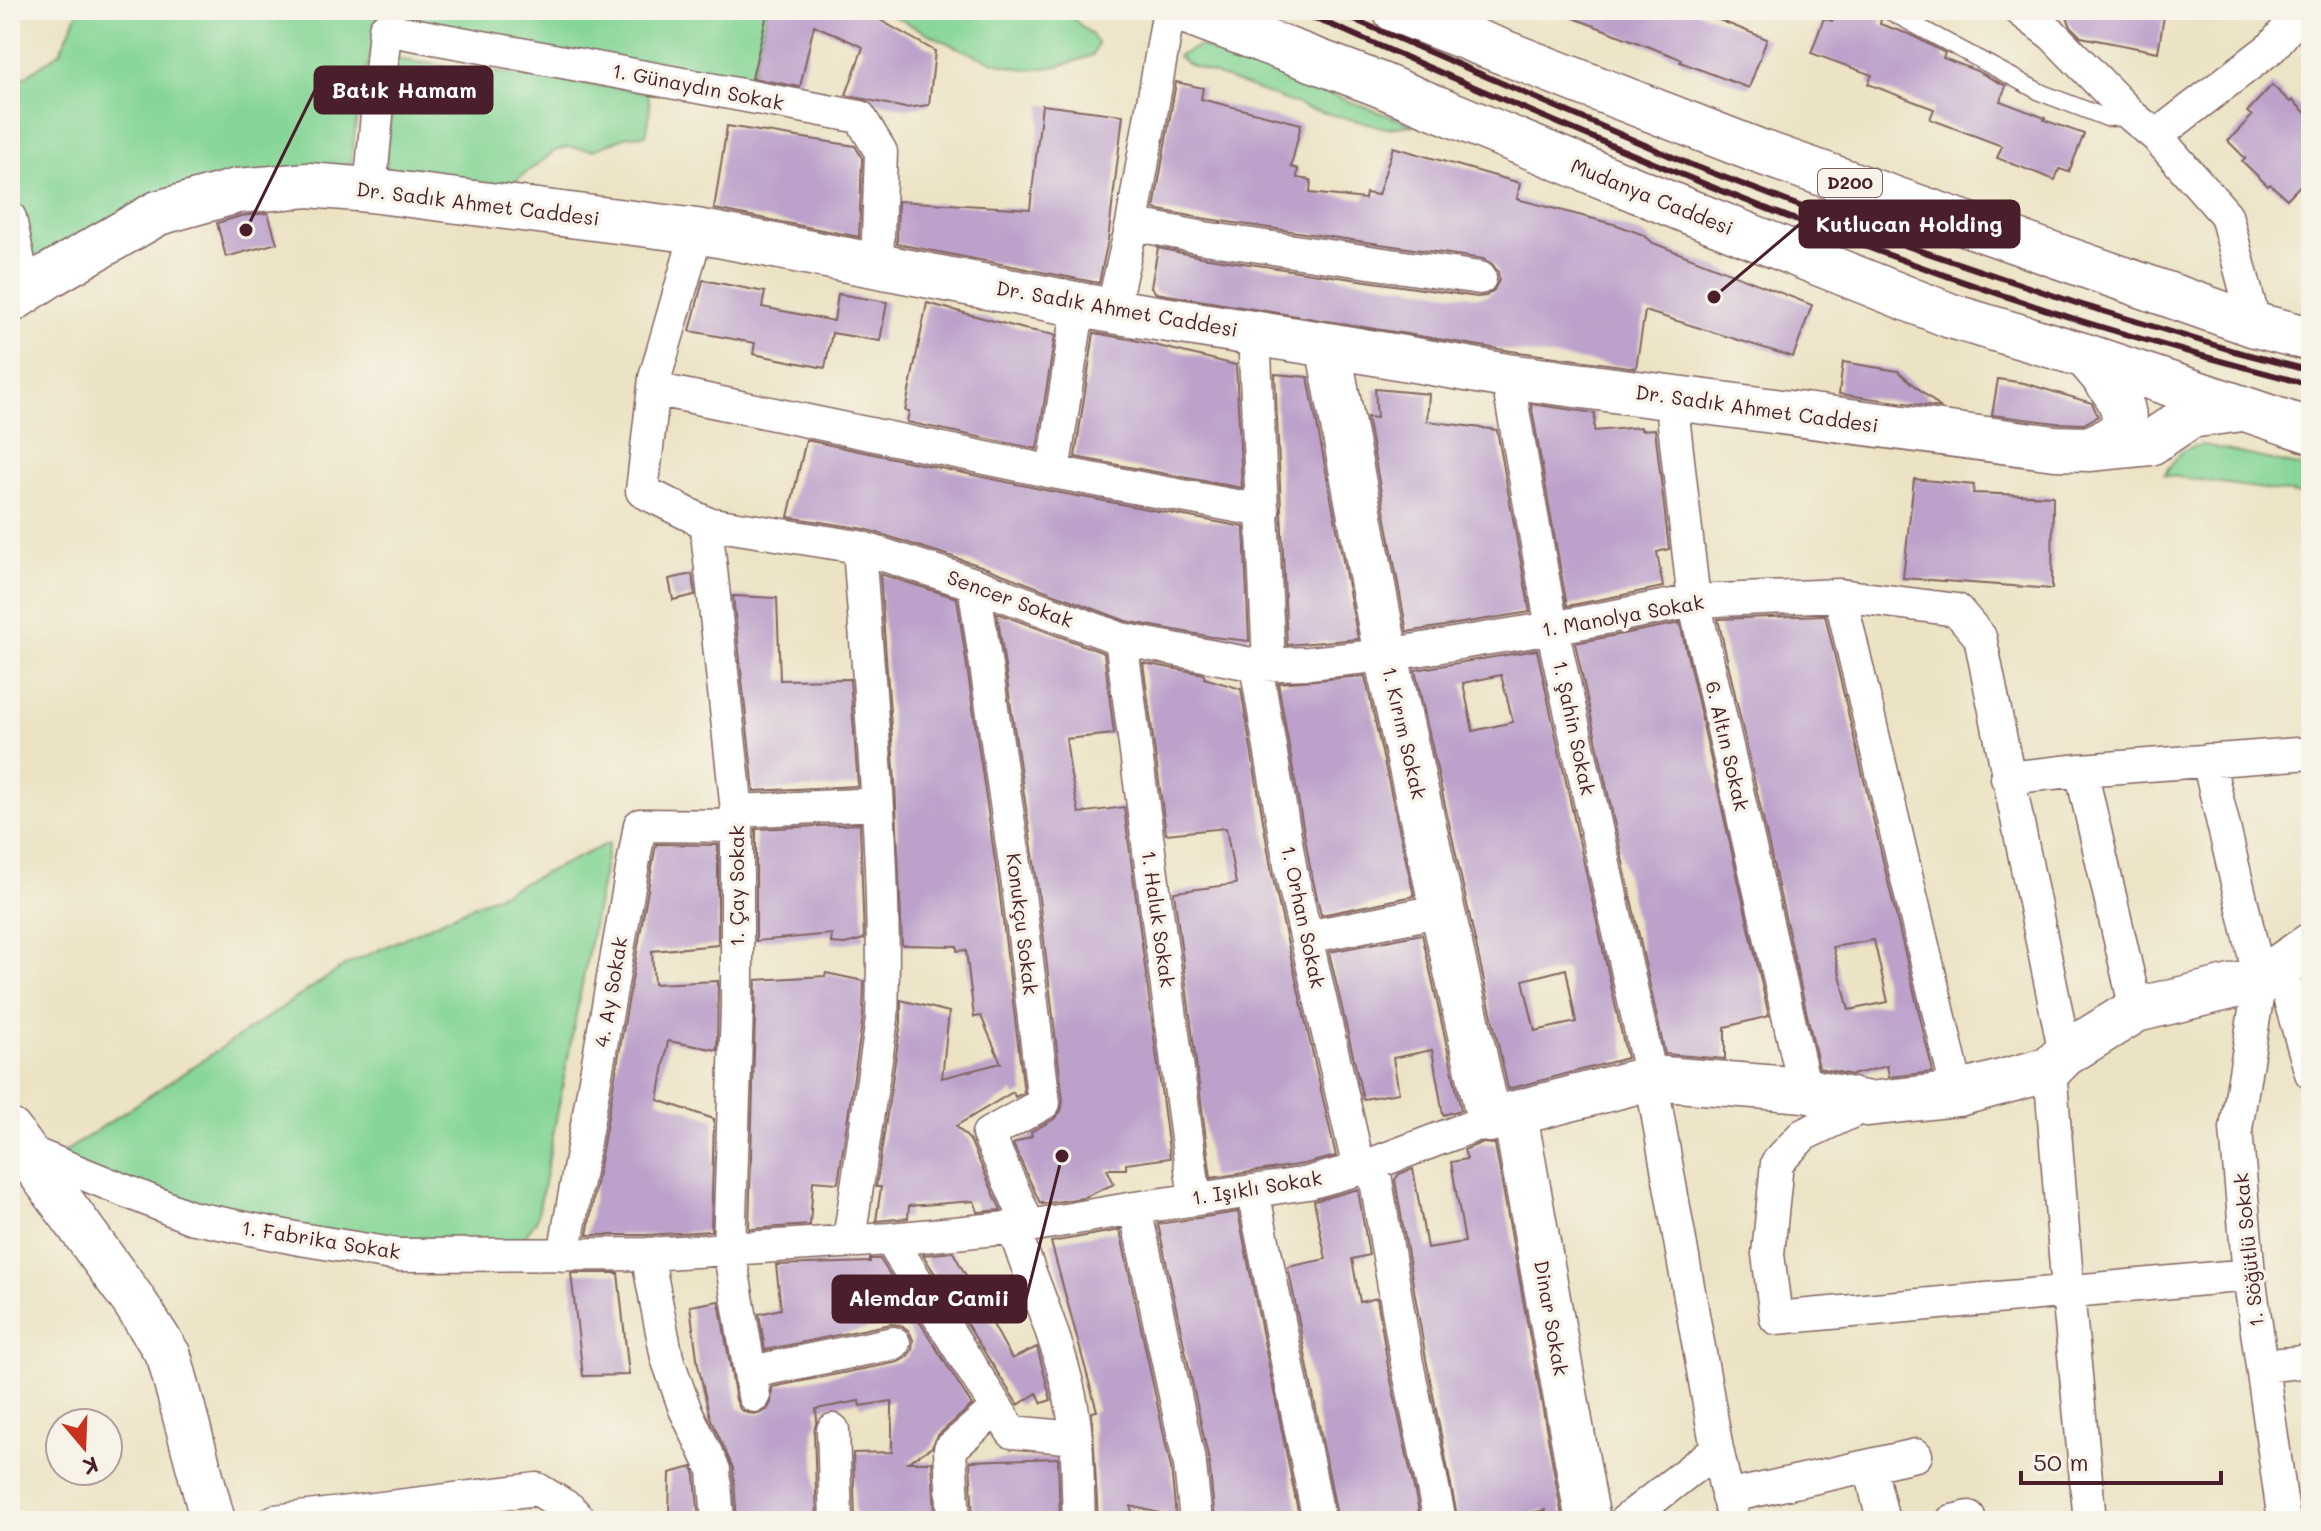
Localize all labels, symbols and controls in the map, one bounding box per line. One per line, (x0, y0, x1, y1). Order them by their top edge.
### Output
street label: 1. Günaydın Sokak (610, 57, 786, 115)
callout: Batık Hamam (315, 67, 492, 113)
text: Batık Hamam (331, 75, 477, 104)
street label: Mudanya Caddesi (1567, 152, 1737, 240)
road number: D200 (1818, 169, 1882, 197)
street label: Dr. Sadık Ahmet Caddesi (355, 175, 601, 231)
callout: Kutlucan Holding (1800, 201, 2019, 247)
text: Kutlucan Holding (1816, 209, 2002, 238)
street label: Dr. Sadık Ahmet Caddesi (994, 274, 1240, 342)
street label: Dr. Sadık Ahmet Caddesi (1634, 378, 1880, 438)
street label: Sencer Sokak (944, 563, 1077, 633)
street label: 1. Manolya Sokak (1540, 588, 1706, 642)
street label: 1. Şahin Sokak (1548, 658, 1602, 797)
street label: 1. Kırım Sokak (1377, 664, 1433, 802)
street label: 6. Altın Sokak (1700, 678, 1756, 813)
street label: 1. Çay Sokak (723, 825, 749, 947)
street label: 1. Orhan Sokak (1276, 843, 1332, 991)
street label: 1. Haluk Sokak (1137, 849, 1181, 989)
street label: Konukçu Sokak (1001, 852, 1045, 996)
street label: 4. Ay Sokak (588, 935, 633, 1049)
street label: 1. Işıklı Sokak (1190, 1164, 1324, 1210)
street label: 1. Söğütlü Sokak (2227, 1172, 2269, 1328)
street label: 1. Fabrika Sokak (240, 1214, 402, 1264)
street label: Dinar Sokak (1529, 1258, 1575, 1378)
callout: Alemdar Camii (833, 1276, 1026, 1322)
text: Alemdar Camii (849, 1283, 1009, 1312)
north arrow (44, 1407, 124, 1487)
scale bar (2021, 1435, 2221, 1485)
text: 50 m (2033, 1446, 2089, 1477)
text: K (79, 1450, 102, 1482)

